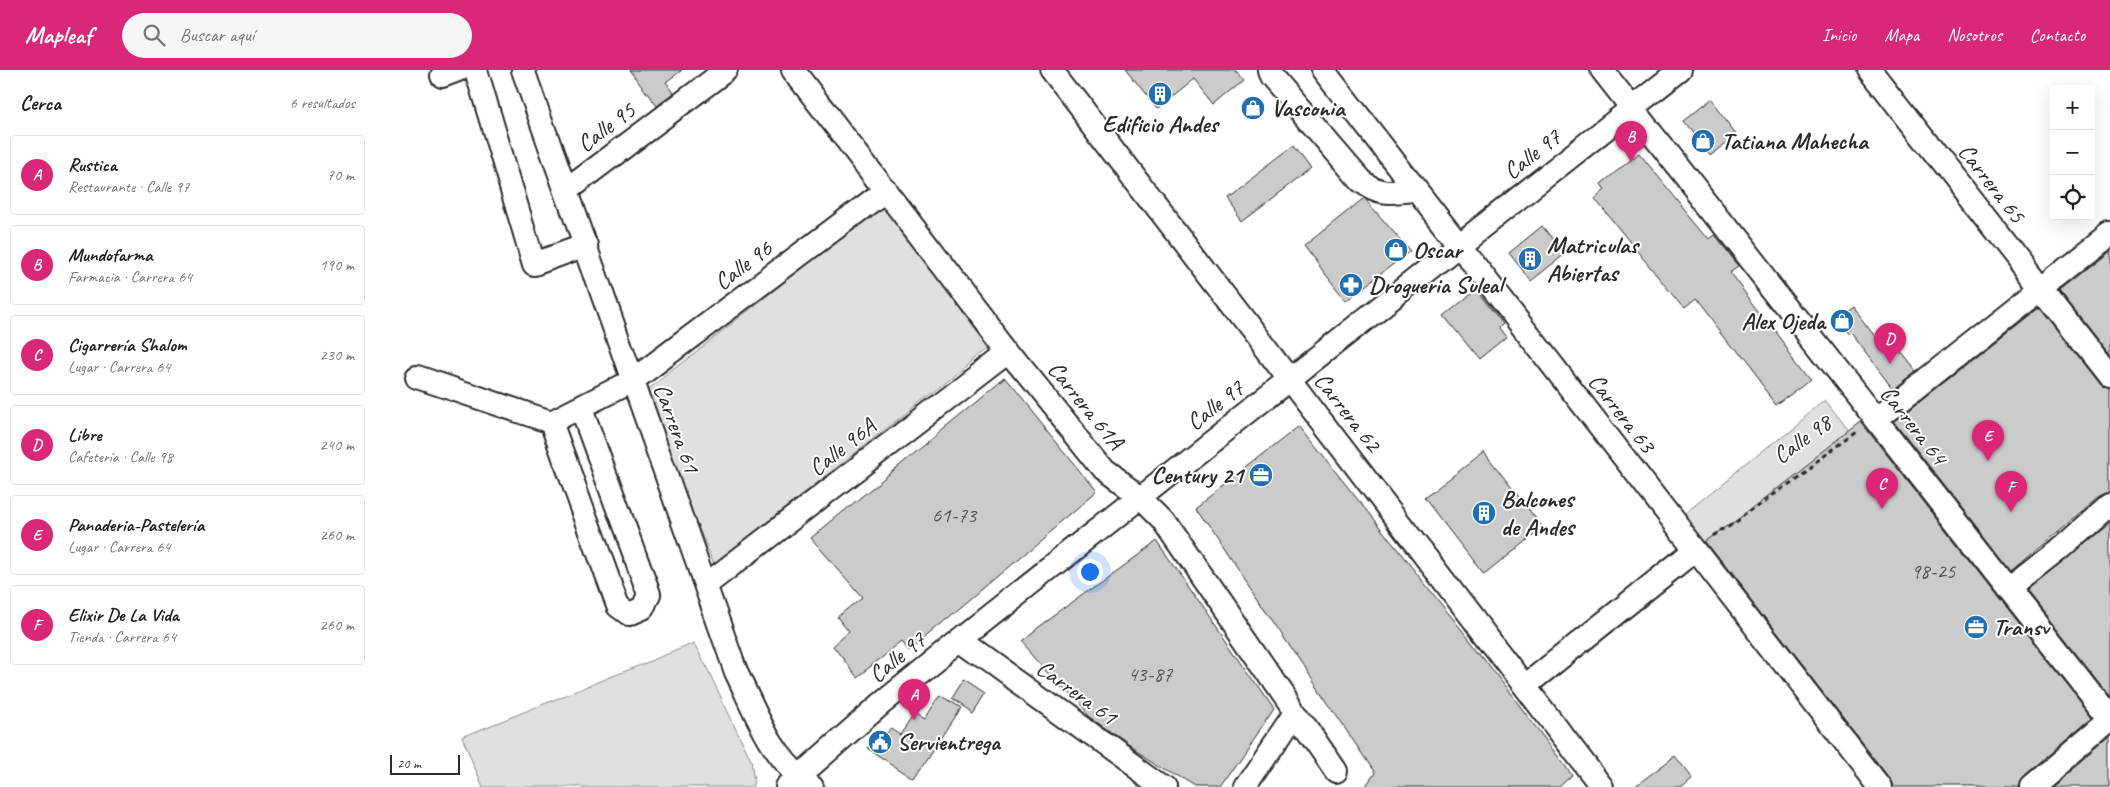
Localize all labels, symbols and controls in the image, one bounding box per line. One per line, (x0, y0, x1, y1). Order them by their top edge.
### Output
search box (122, 13, 472, 58)
text: Mapleaf (25, 20, 92, 50)
icon: search (140, 21, 168, 49)
text: Buscar aquí (180, 23, 254, 47)
text: Inicio (1822, 24, 1856, 46)
text: Mapa (1884, 24, 1919, 46)
text: Nosotros (1947, 24, 2002, 46)
text: Contacto (2030, 24, 2085, 46)
building icon: Edificio Andes (1147, 81, 1173, 107)
map controls (2050, 85, 2095, 220)
button: + (2050, 85, 2095, 130)
text: Cerca (20, 90, 61, 116)
text: 6 resultados (290, 93, 355, 113)
place label: Vasconia (1271, 93, 1347, 123)
street label: Calle 95 (571, 95, 642, 159)
shop icon: Vasconia (1240, 95, 1266, 121)
place label: Edificio Andes (1102, 109, 1220, 139)
street label: Calle 97 (1497, 121, 1568, 186)
pin: B (1615, 121, 1647, 162)
place label: Tatiana Mahecha (1721, 126, 1870, 156)
shop icon: Tatiana Mahecha (1690, 128, 1716, 154)
button: − (2050, 130, 2095, 175)
street label: Carrera 65 (1952, 137, 2033, 230)
text: Rustica (68, 153, 117, 177)
text: A (33, 165, 41, 185)
text: 70 m (327, 165, 354, 185)
button: locate (2050, 175, 2095, 220)
text: Restaurante · Calle 97 (68, 177, 189, 197)
place label: Matriculas Abiertas (1547, 230, 1641, 288)
street label: Calle 96 (708, 233, 779, 297)
place label: Oscar (1413, 235, 1464, 265)
shop icon: Oscar (1383, 237, 1409, 263)
text: Mundofarma (68, 243, 153, 267)
building icon: Matriculas Abiertas (1517, 246, 1543, 272)
text: B (33, 255, 41, 275)
text: 190 m (320, 255, 354, 275)
text: Farmacia · Carrera 64 (68, 267, 192, 287)
place label: Drogueria Suleal (1369, 270, 1507, 300)
pharmacy icon: Drogueria Suleal (1338, 272, 1364, 298)
place label: Alex Ojeda (1741, 306, 1827, 336)
shop icon: Alex Ojeda (1829, 308, 1855, 334)
pin: D (1874, 323, 1906, 364)
text: Cigarrería Shalom (68, 333, 187, 357)
text: C (33, 345, 41, 365)
text: 230 m (320, 345, 354, 365)
street label: Carrera 61A (1041, 355, 1131, 456)
text: Lugar · Carrera 64 (68, 357, 171, 377)
street label: Carrera 62 (1308, 366, 1390, 460)
street label: Carrera 63 (1582, 367, 1664, 461)
street label: Calle 97 (1180, 372, 1251, 437)
street label: Carrera 61 (647, 379, 707, 478)
street label: Carrera 64 (1874, 379, 1956, 473)
street label: Calle 98 (1767, 406, 1839, 470)
street label: Calle 96A (802, 411, 882, 483)
pin: E (1972, 420, 2004, 461)
text: Libre (68, 423, 102, 447)
text: D (32, 435, 42, 455)
text: 240 m (320, 435, 354, 455)
text: Cafetería · Calle 98 (68, 447, 173, 467)
place label: Century 21 (1151, 460, 1246, 490)
office icon: Century 21 (1248, 462, 1274, 488)
pin: C (1866, 468, 1898, 509)
pin: F (1995, 471, 2027, 512)
place label: Balcones de Andes (1501, 484, 1576, 542)
building icon: Balcones de Andes (1471, 500, 1497, 526)
house number: 61-73 (932, 502, 978, 528)
text: Panaderia-Pastelería (68, 513, 204, 537)
text: E (33, 525, 41, 545)
text: 260 m (320, 525, 354, 545)
text: Lugar · Carrera 64 (68, 537, 171, 557)
house number: 98-25 (1911, 558, 1957, 584)
your location (1077, 559, 1103, 585)
text: Elixir De La Vida (68, 603, 179, 627)
place label: Transv (1993, 612, 2052, 642)
office icon: Transv (1963, 614, 1989, 640)
text: F (33, 615, 41, 635)
text: 260 m (320, 615, 354, 635)
street label: Calle 97 (862, 624, 933, 689)
text: Tienda · Carrera 64 (68, 627, 176, 647)
street label: Carrera 61 (1031, 653, 1124, 732)
house number: 43-87 (1128, 661, 1174, 687)
pin: A (898, 679, 930, 720)
place label: Servientrega (897, 727, 1002, 757)
public building icon: Servientrega (867, 729, 893, 755)
scale bar (390, 752, 460, 775)
text: 20 m (397, 755, 421, 772)

